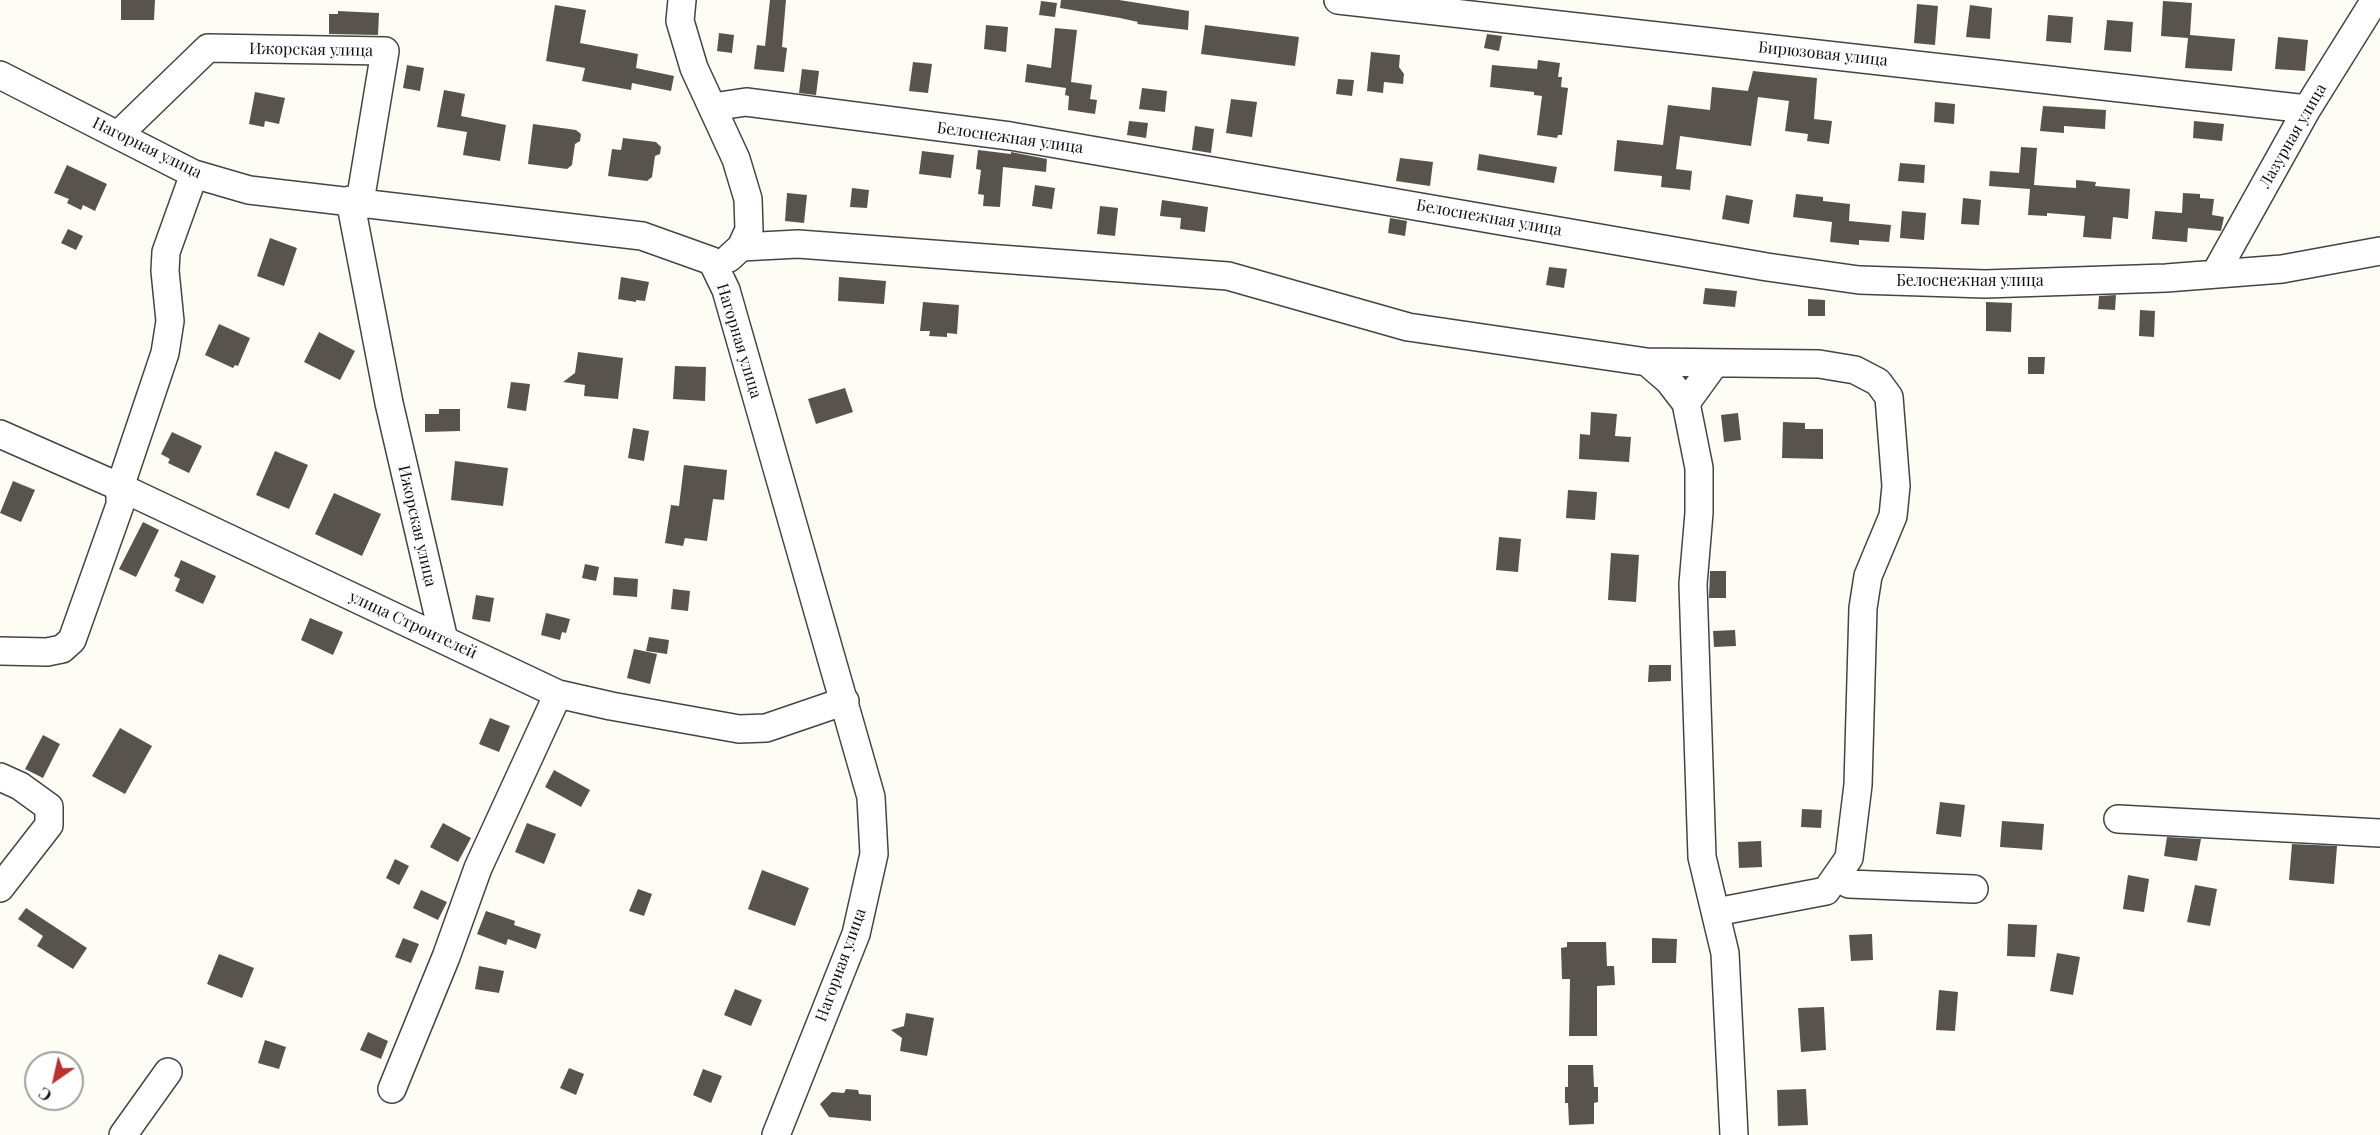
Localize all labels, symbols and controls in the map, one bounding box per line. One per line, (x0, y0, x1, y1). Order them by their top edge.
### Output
street label: Бирюзовая улица (1757, 38, 1889, 70)
street label: Ижорская улица (249, 39, 373, 61)
street label: Лазурная улица (2255, 80, 2331, 192)
street label: Нагорная улица (89, 113, 205, 183)
street label: Белоснежная улица (936, 118, 1084, 158)
street label: Белоснежная улица (1415, 196, 1563, 240)
street label: Белоснежная улица (1896, 271, 2044, 291)
street label: Нагорная улица (712, 281, 766, 401)
street label: Ижорская улица (394, 463, 440, 589)
street label: улица Строителей (346, 587, 480, 663)
street label: Нагорная улица (812, 906, 870, 1024)
north arrow (24, 1051, 84, 1111)
text: С (34, 1083, 55, 1107)

